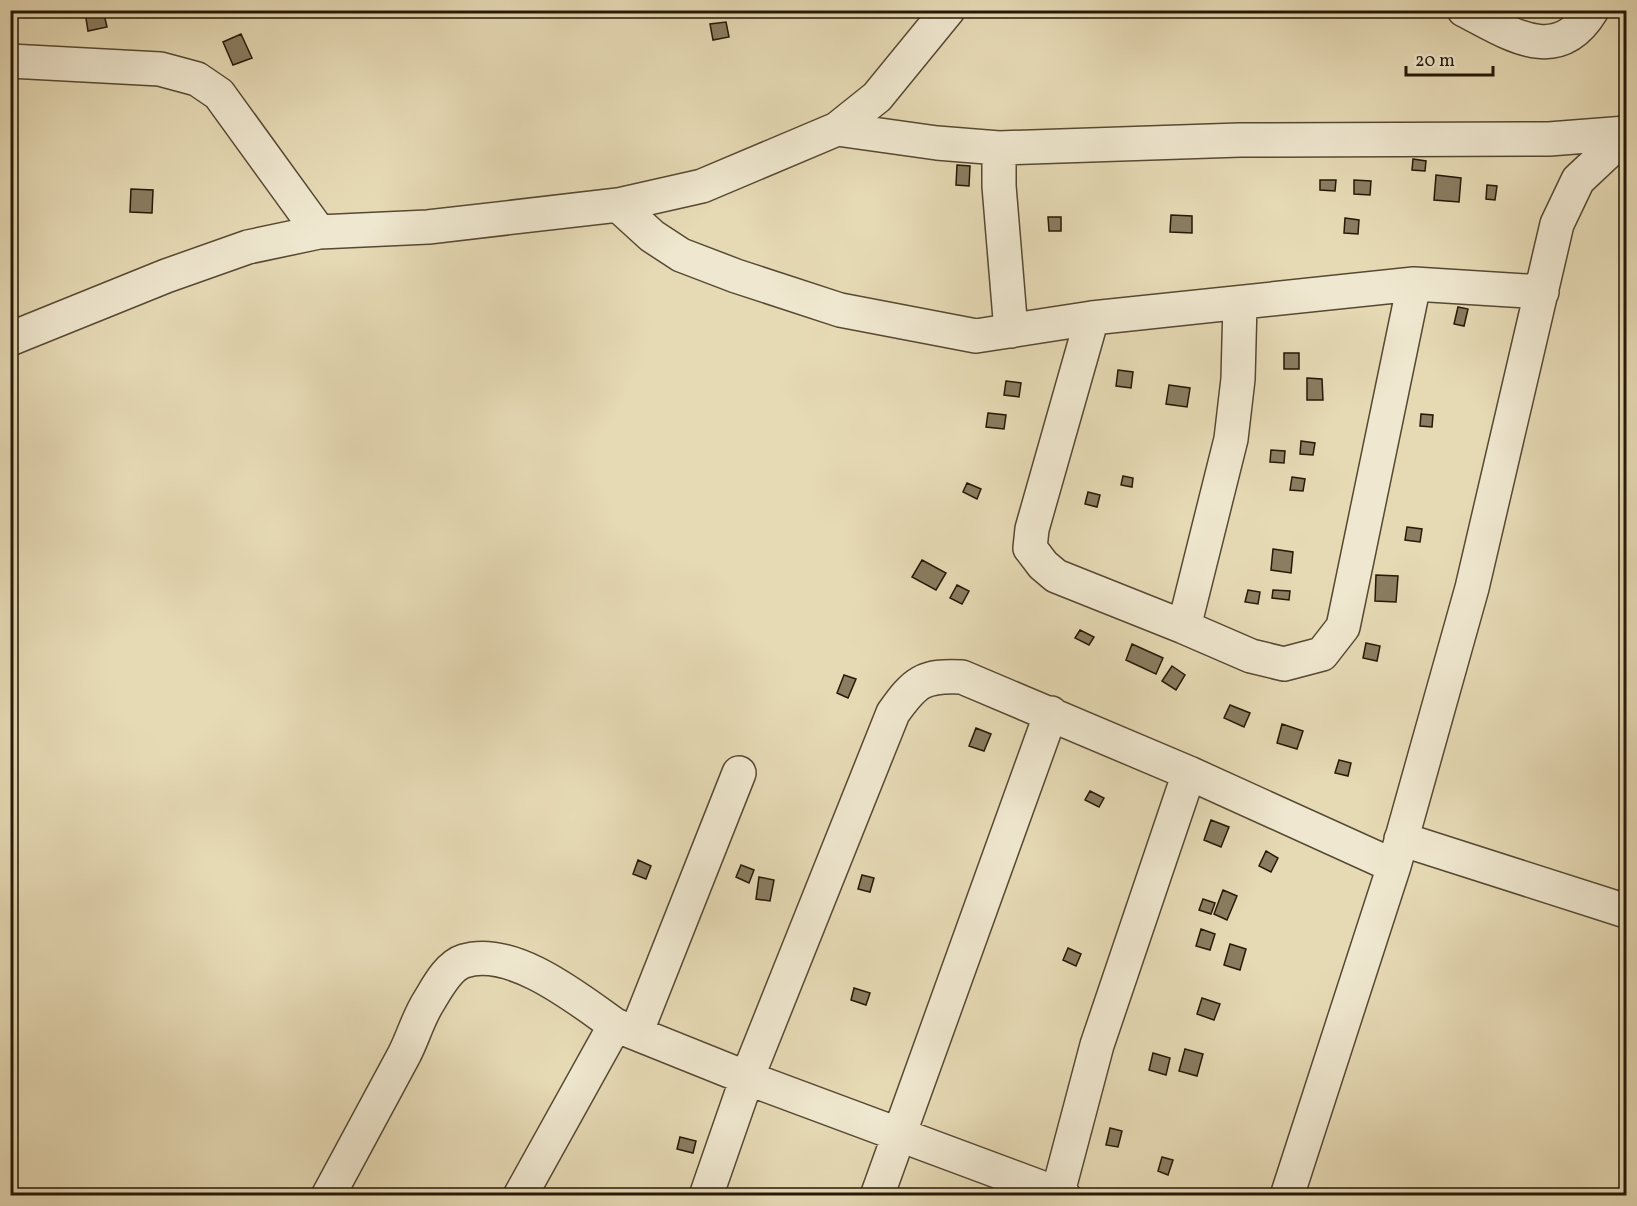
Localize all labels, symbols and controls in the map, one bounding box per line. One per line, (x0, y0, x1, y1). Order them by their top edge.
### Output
scale bar (1406, 39, 1493, 77)
text: 20 m (1415, 49, 1455, 74)

